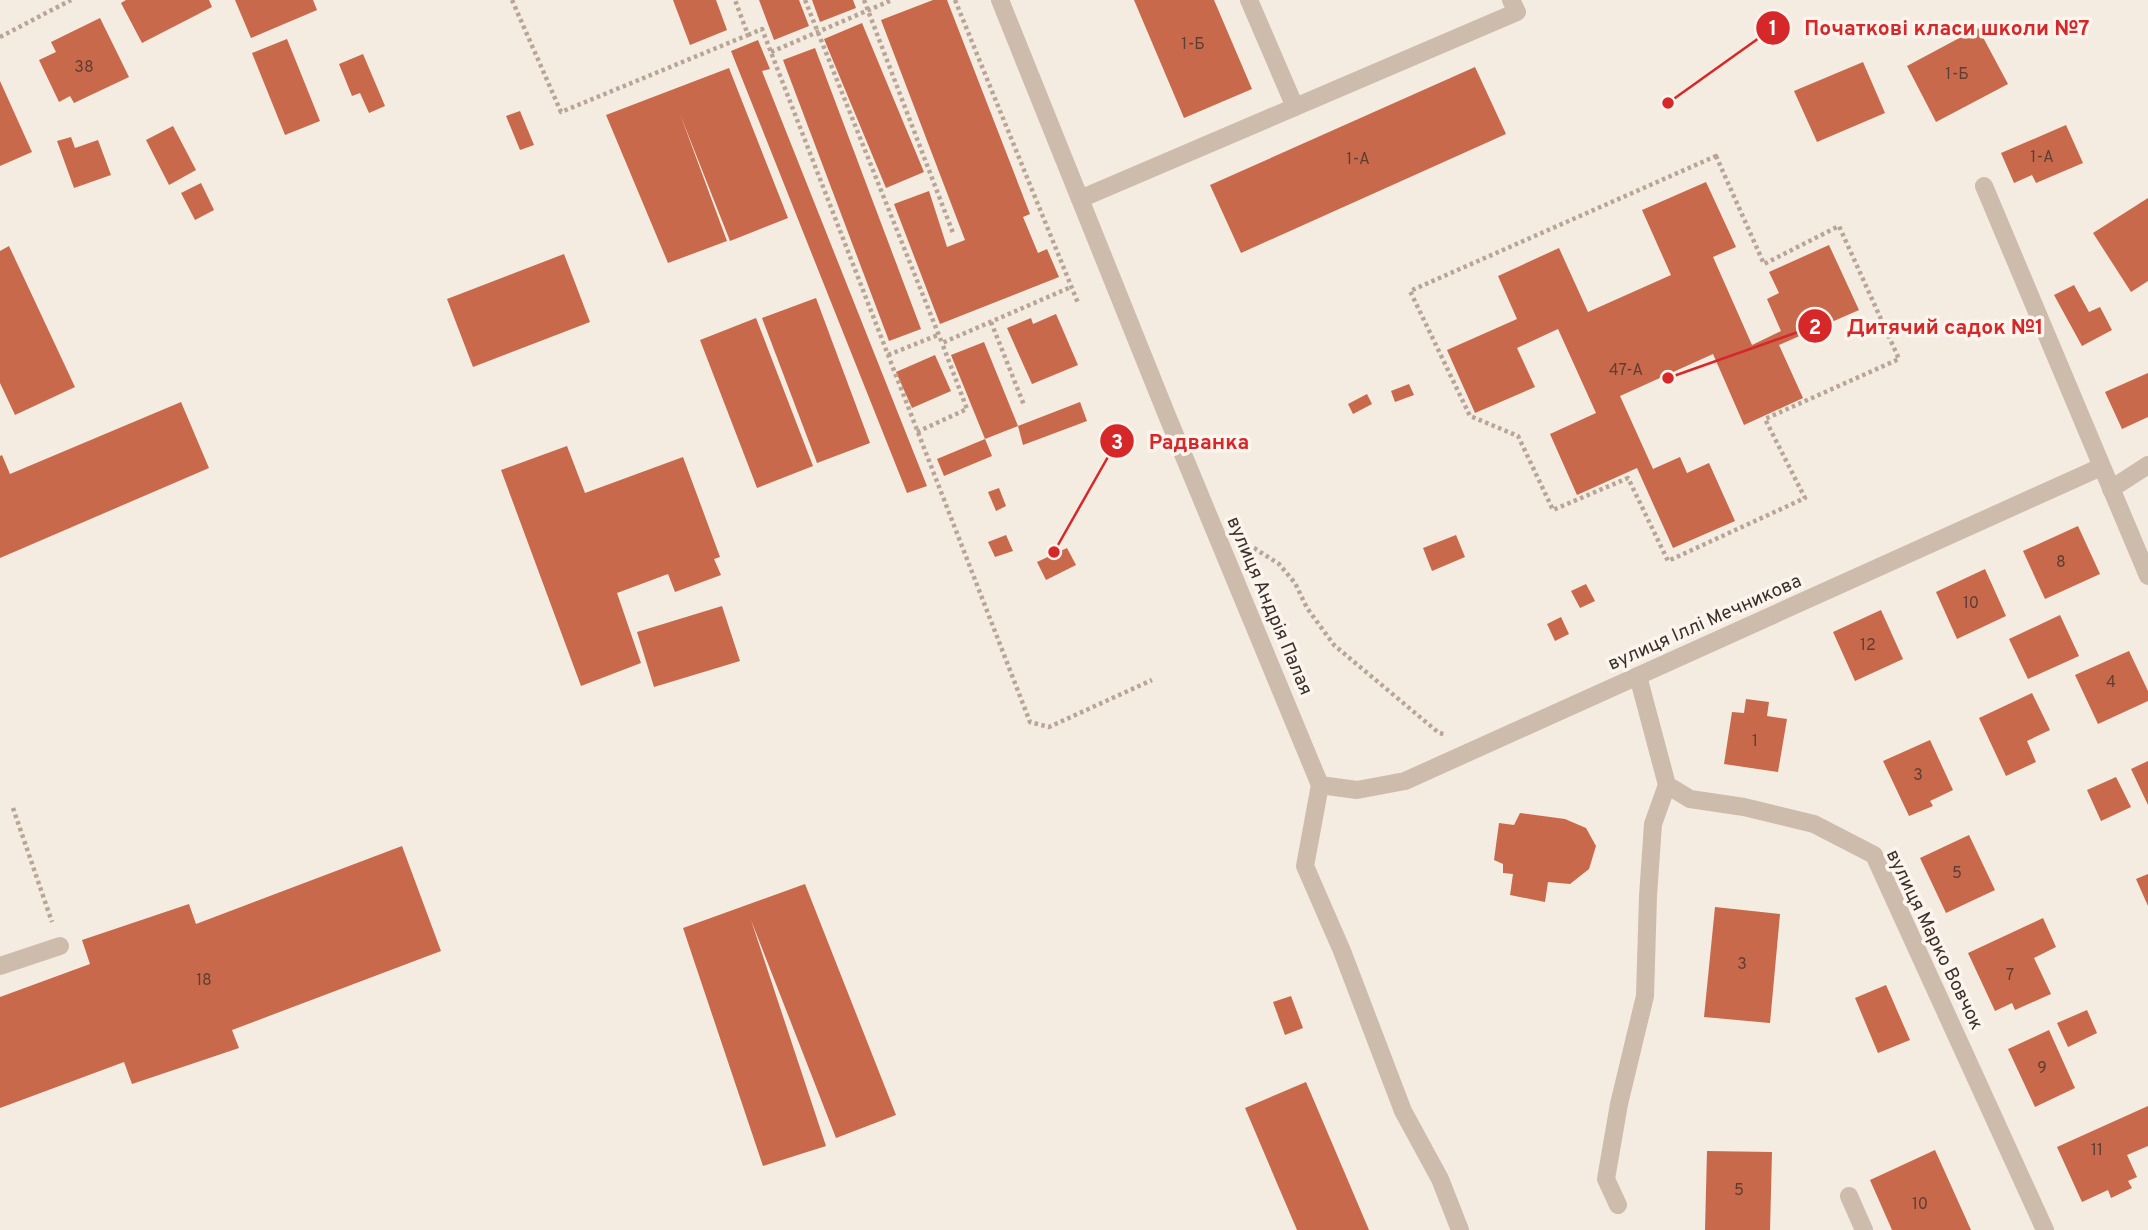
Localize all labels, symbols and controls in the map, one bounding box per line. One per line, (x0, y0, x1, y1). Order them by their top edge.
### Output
callout: Початкові класи школи №7 (1755, 7, 2103, 49)
text: 1 (1769, 16, 1777, 43)
text: Початкові класи школи №7 (1804, 16, 2090, 43)
house number: 1-Б (1181, 35, 1205, 55)
house number: 38 (74, 58, 94, 78)
house number: 1-Б (1945, 65, 1969, 85)
house number: 1-А (2030, 148, 2054, 168)
house number: 1-А (1346, 150, 1370, 170)
callout: Дитячий садок №1 (1798, 305, 2057, 347)
text: 2 (1809, 315, 1821, 342)
text: Дитячий садок №1 (1847, 315, 2043, 342)
house number: 47-А (1609, 361, 1643, 381)
callout: Радванка (1100, 420, 1263, 462)
text: 3 (1111, 430, 1123, 457)
text: Радванка (1149, 430, 1249, 457)
street label: вулиця Андрія Палая (1220, 513, 1318, 699)
house number: 8 (2056, 553, 2066, 573)
street label: вулиця Іллі Мечникова (1604, 569, 1806, 677)
house number: 10 (1963, 594, 1979, 614)
house number: 12 (1860, 636, 1876, 656)
house number: 4 (2106, 673, 2116, 693)
house number: 1 (1752, 732, 1758, 752)
house number: 3 (1913, 766, 1923, 786)
street label: вулиця Марко Вовчок (1880, 846, 1988, 1034)
house number: 5 (1952, 864, 1962, 884)
house number: 3 (1737, 955, 1747, 975)
house number: 7 (2006, 966, 2014, 986)
house number: 18 (196, 971, 212, 991)
house number: 9 (2037, 1059, 2047, 1079)
house number: 11 (2091, 1141, 2103, 1161)
house number: 5 (1734, 1181, 1744, 1201)
house number: 10 (1912, 1195, 1928, 1215)

